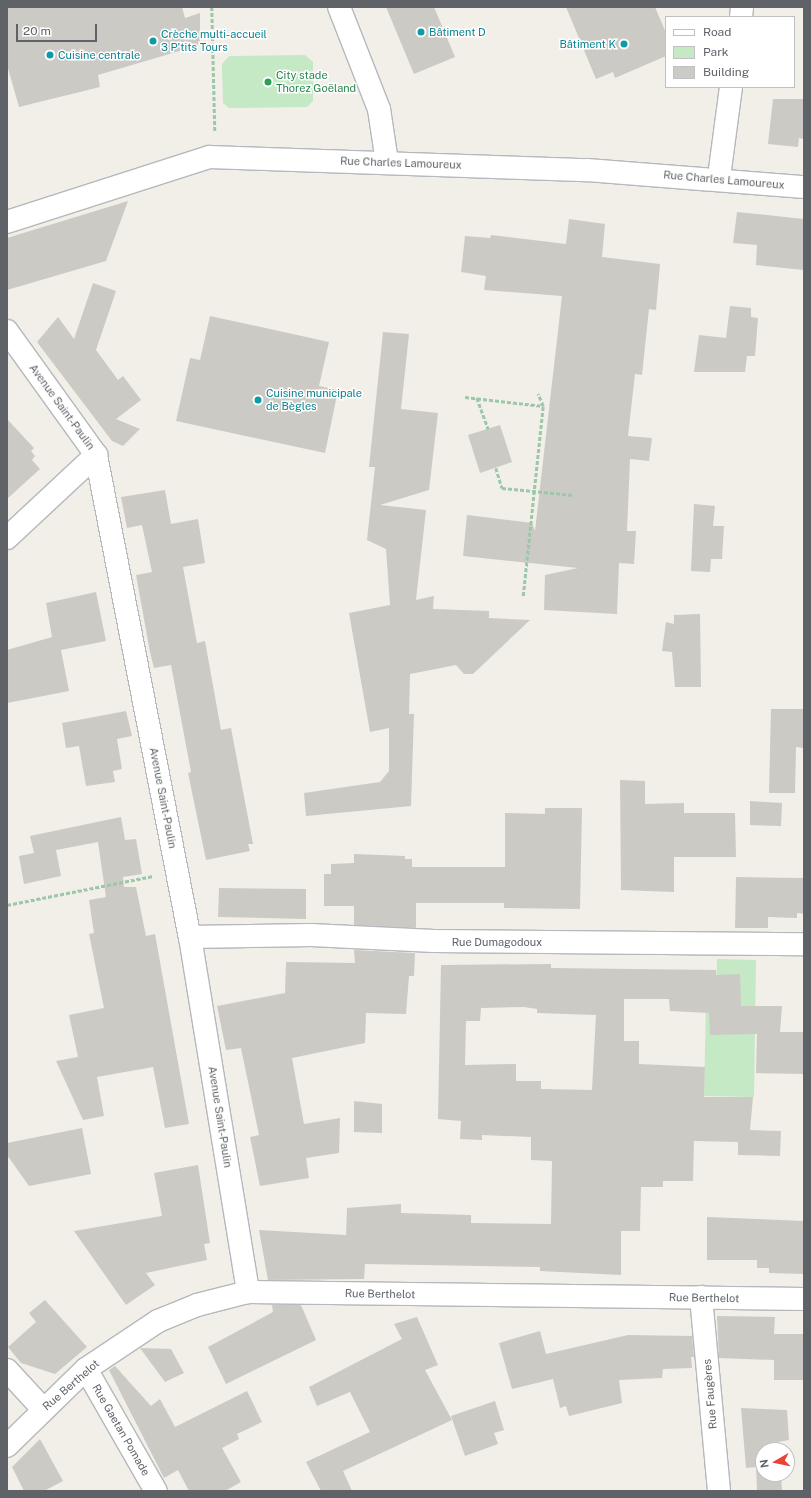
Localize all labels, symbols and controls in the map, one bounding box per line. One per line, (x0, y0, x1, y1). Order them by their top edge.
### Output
scale bar (18, 16, 99, 42)
legend (665, 16, 795, 88)
text: 20 m (23, 24, 51, 38)
place label: Bâtiment D (429, 25, 486, 39)
text: Road (703, 25, 731, 39)
marker: Bâtiment D (416, 27, 426, 37)
place label: Crèche multi-accueil 3 P'tits Tours (161, 28, 267, 54)
marker: Crèche multi-accueil 3 P'tits Tours (148, 36, 158, 46)
place label: Bâtiment K (559, 37, 616, 51)
marker: Bâtiment K (619, 39, 629, 49)
text: Park (703, 45, 729, 59)
place label: Cuisine centrale (58, 48, 140, 62)
marker: Cuisine centrale (45, 50, 55, 60)
text: Building (703, 65, 749, 79)
place label: City stade Thorez Goëland (276, 69, 356, 95)
marker: City stade Thorez Goëland (263, 77, 273, 87)
street label: Rue Charles Lamoureux (340, 154, 462, 172)
street label: Rue Charles Lamoureux (663, 168, 785, 192)
street label: Avenue Saint-Paulin (26, 362, 98, 452)
place label: Cuisine municipale de Bègles (266, 387, 362, 413)
marker: Cuisine municipale de Bègles (253, 395, 263, 405)
street label: Avenue Saint-Paulin (147, 746, 179, 850)
street label: Rue Dumagodoux (452, 935, 542, 949)
street label: Avenue Saint-Paulin (205, 1065, 235, 1169)
street label: Rue Berthelot (345, 1287, 415, 1301)
street label: Rue Berthelot (669, 1291, 739, 1305)
street label: Rue Berthelot (40, 1357, 102, 1413)
street label: Rue Faugères (700, 1358, 720, 1430)
street label: Rue Gaetan Pomade (89, 1382, 153, 1478)
north arrow (755, 1442, 795, 1482)
text: N (758, 1459, 771, 1469)

